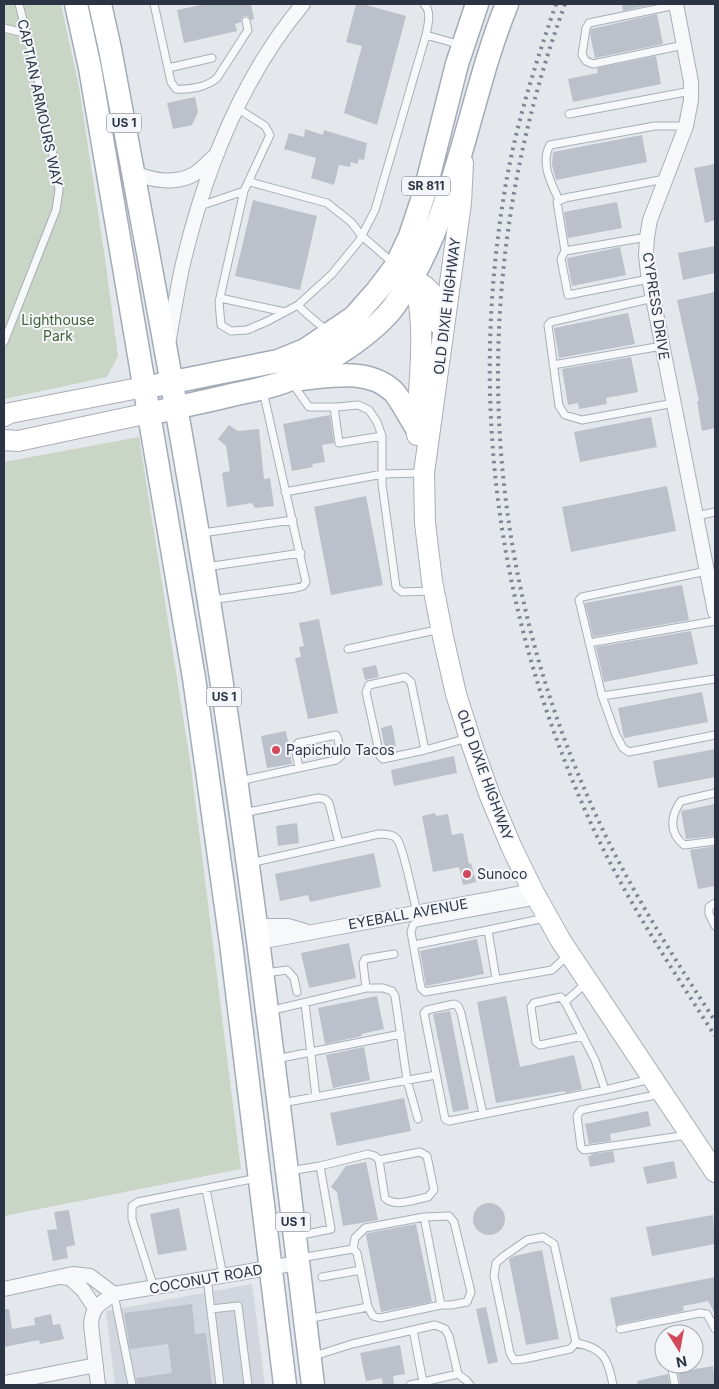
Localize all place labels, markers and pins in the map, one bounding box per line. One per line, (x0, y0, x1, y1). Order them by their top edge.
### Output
place label: Papichulo Tacos (286, 741, 395, 758)
marker: Papichulo Tacos (270, 744, 282, 756)
place label: Sunoco (477, 865, 527, 882)
marker: Sunoco (461, 868, 473, 880)

